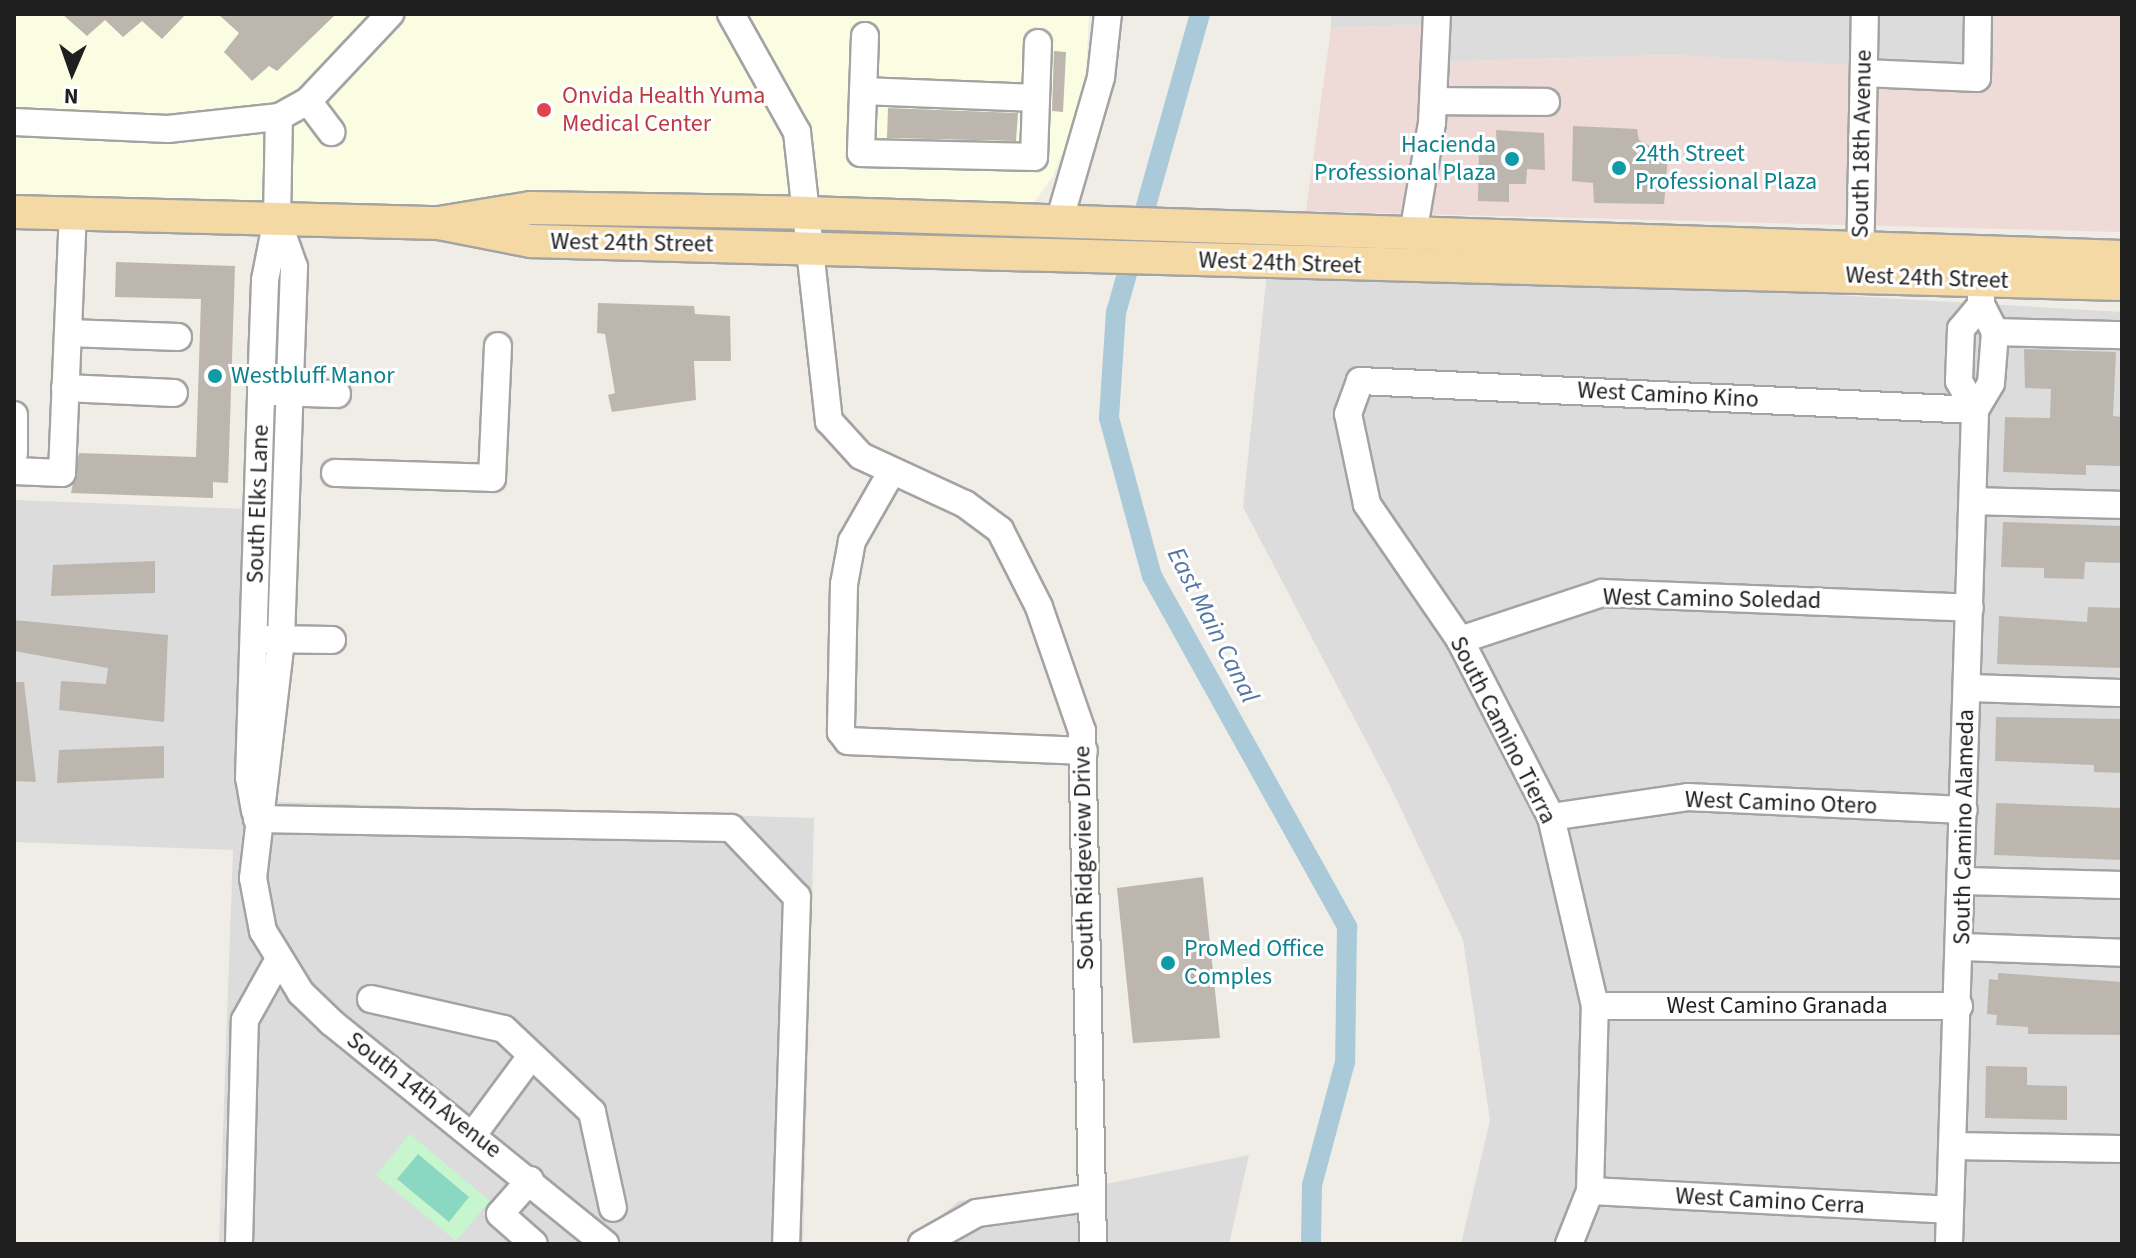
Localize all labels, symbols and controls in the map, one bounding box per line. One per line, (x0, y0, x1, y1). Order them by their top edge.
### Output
north arrow (32, 32, 112, 112)
street label: South 18th Avenue (1846, 49, 1878, 239)
text: N (63, 80, 79, 112)
place label: Onvida Health Yuma Medical Center (562, 82, 765, 138)
marker: Onvida Health Yuma Medical Center (533, 99, 555, 121)
place label: Hacienda Professional Plaza (1314, 131, 1496, 187)
place label: 24th Street Professional Plaza (1635, 140, 1817, 196)
marker: Hacienda Professional Plaza (1503, 150, 1521, 168)
marker: 24th Street Professional Plaza (1610, 159, 1628, 177)
street label: West 24th Street (550, 227, 714, 259)
street label: West 24th Street (1198, 246, 1362, 280)
street label: West 24th Street (1845, 261, 2009, 295)
place label: Westbluff Manor (231, 362, 395, 390)
marker: Westbluff Manor (206, 367, 224, 385)
street label: West Camino Kino (1577, 376, 1759, 414)
street label: South Elks Lane (241, 424, 275, 584)
water label: East Main Canal (1160, 542, 1266, 708)
street label: West Camino Soledad (1603, 583, 1821, 615)
street label: South Camino Tierra (1443, 632, 1563, 828)
street label: South Camino Alameda (1948, 709, 1980, 945)
street label: South Ridgeview Drive (1068, 745, 1100, 971)
street label: West Camino Otero (1684, 785, 1878, 821)
place label: ProMed Office Comples (1184, 935, 1324, 991)
marker: ProMed Office Comples (1159, 954, 1177, 972)
street label: West Camino Granada (1666, 992, 1888, 1020)
street label: South 14th Avenue (341, 1026, 507, 1164)
street label: West Camino Cerra (1675, 1182, 1865, 1220)

